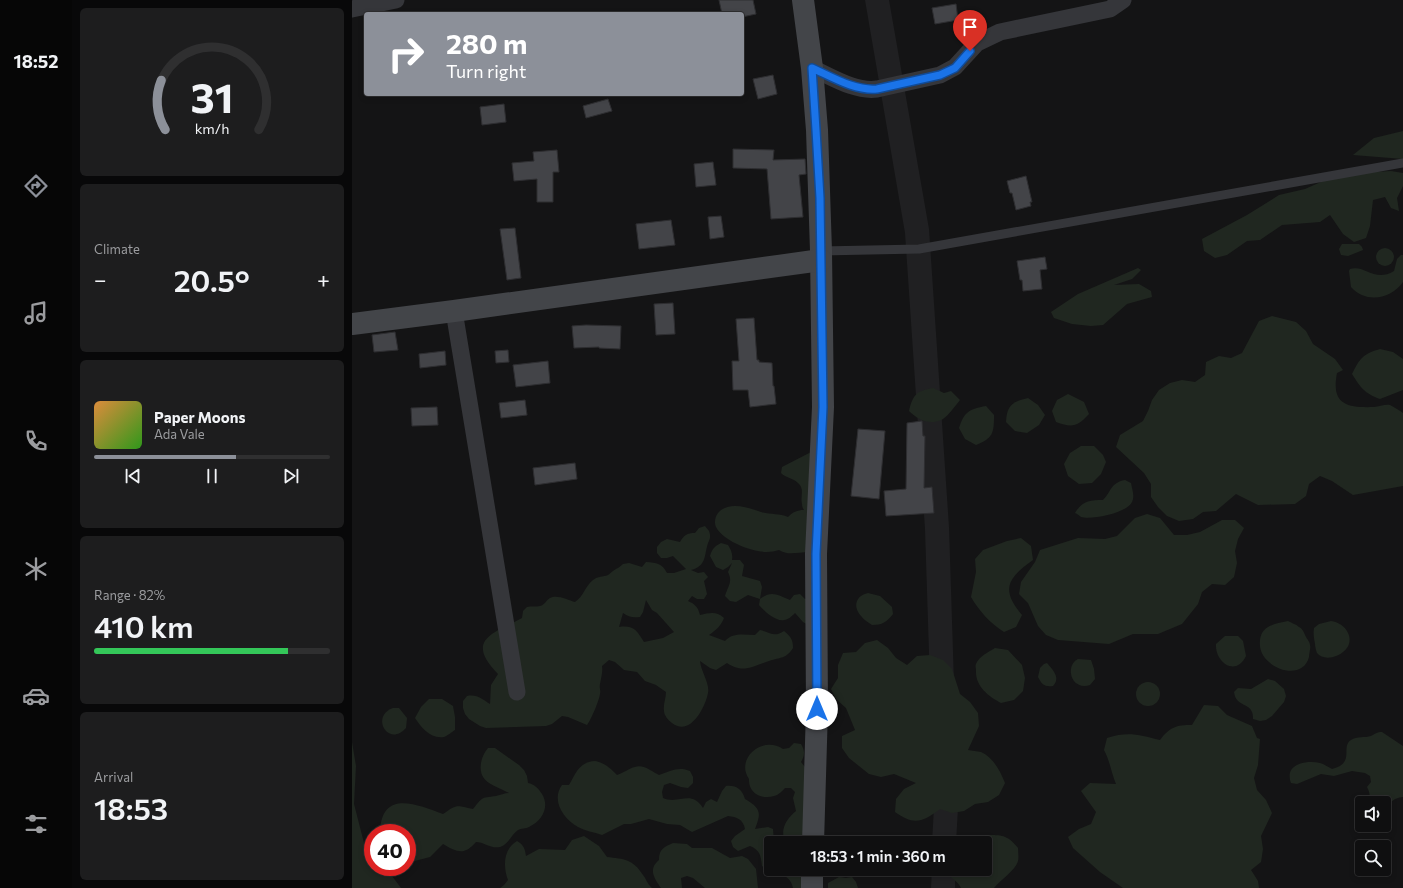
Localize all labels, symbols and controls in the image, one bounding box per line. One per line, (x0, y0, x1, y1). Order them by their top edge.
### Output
pin (953, 10, 987, 51)
icon: arrive (959, 16, 981, 38)
text: 280 m (446, 26, 527, 60)
icon: right (380, 28, 432, 80)
text: 18:52 (14, 50, 58, 72)
text: Turn right (446, 60, 526, 82)
text: 31 (190, 71, 234, 122)
text: km/h (195, 119, 229, 137)
icon: directions (22, 172, 50, 200)
text: Climate (94, 241, 140, 257)
text: 20.5° (174, 261, 250, 298)
text: − (94, 266, 107, 293)
text: + (317, 266, 330, 293)
icon: music (22, 299, 50, 327)
text: Paper Moons (154, 408, 245, 426)
text: Ada Vale (154, 426, 205, 442)
icon: phone (22, 427, 50, 455)
icon: previous (122, 465, 144, 487)
icon: pause (201, 465, 223, 487)
icon: next (280, 465, 302, 487)
icon: climate (22, 555, 50, 583)
text: Range · 82% (94, 587, 165, 603)
text: 410 km (94, 607, 193, 644)
icon: car (22, 682, 50, 710)
position arrow (796, 688, 838, 730)
text: Arrival (94, 769, 133, 785)
text: 18:53 (94, 789, 168, 826)
map controls (1355, 796, 1391, 876)
button: sound (1355, 796, 1391, 832)
icon: filters (22, 810, 50, 838)
speed limit sign: 40 (364, 824, 416, 876)
button: search (1355, 840, 1391, 876)
text: 18:53 · 1 min · 360 m (810, 847, 946, 865)

